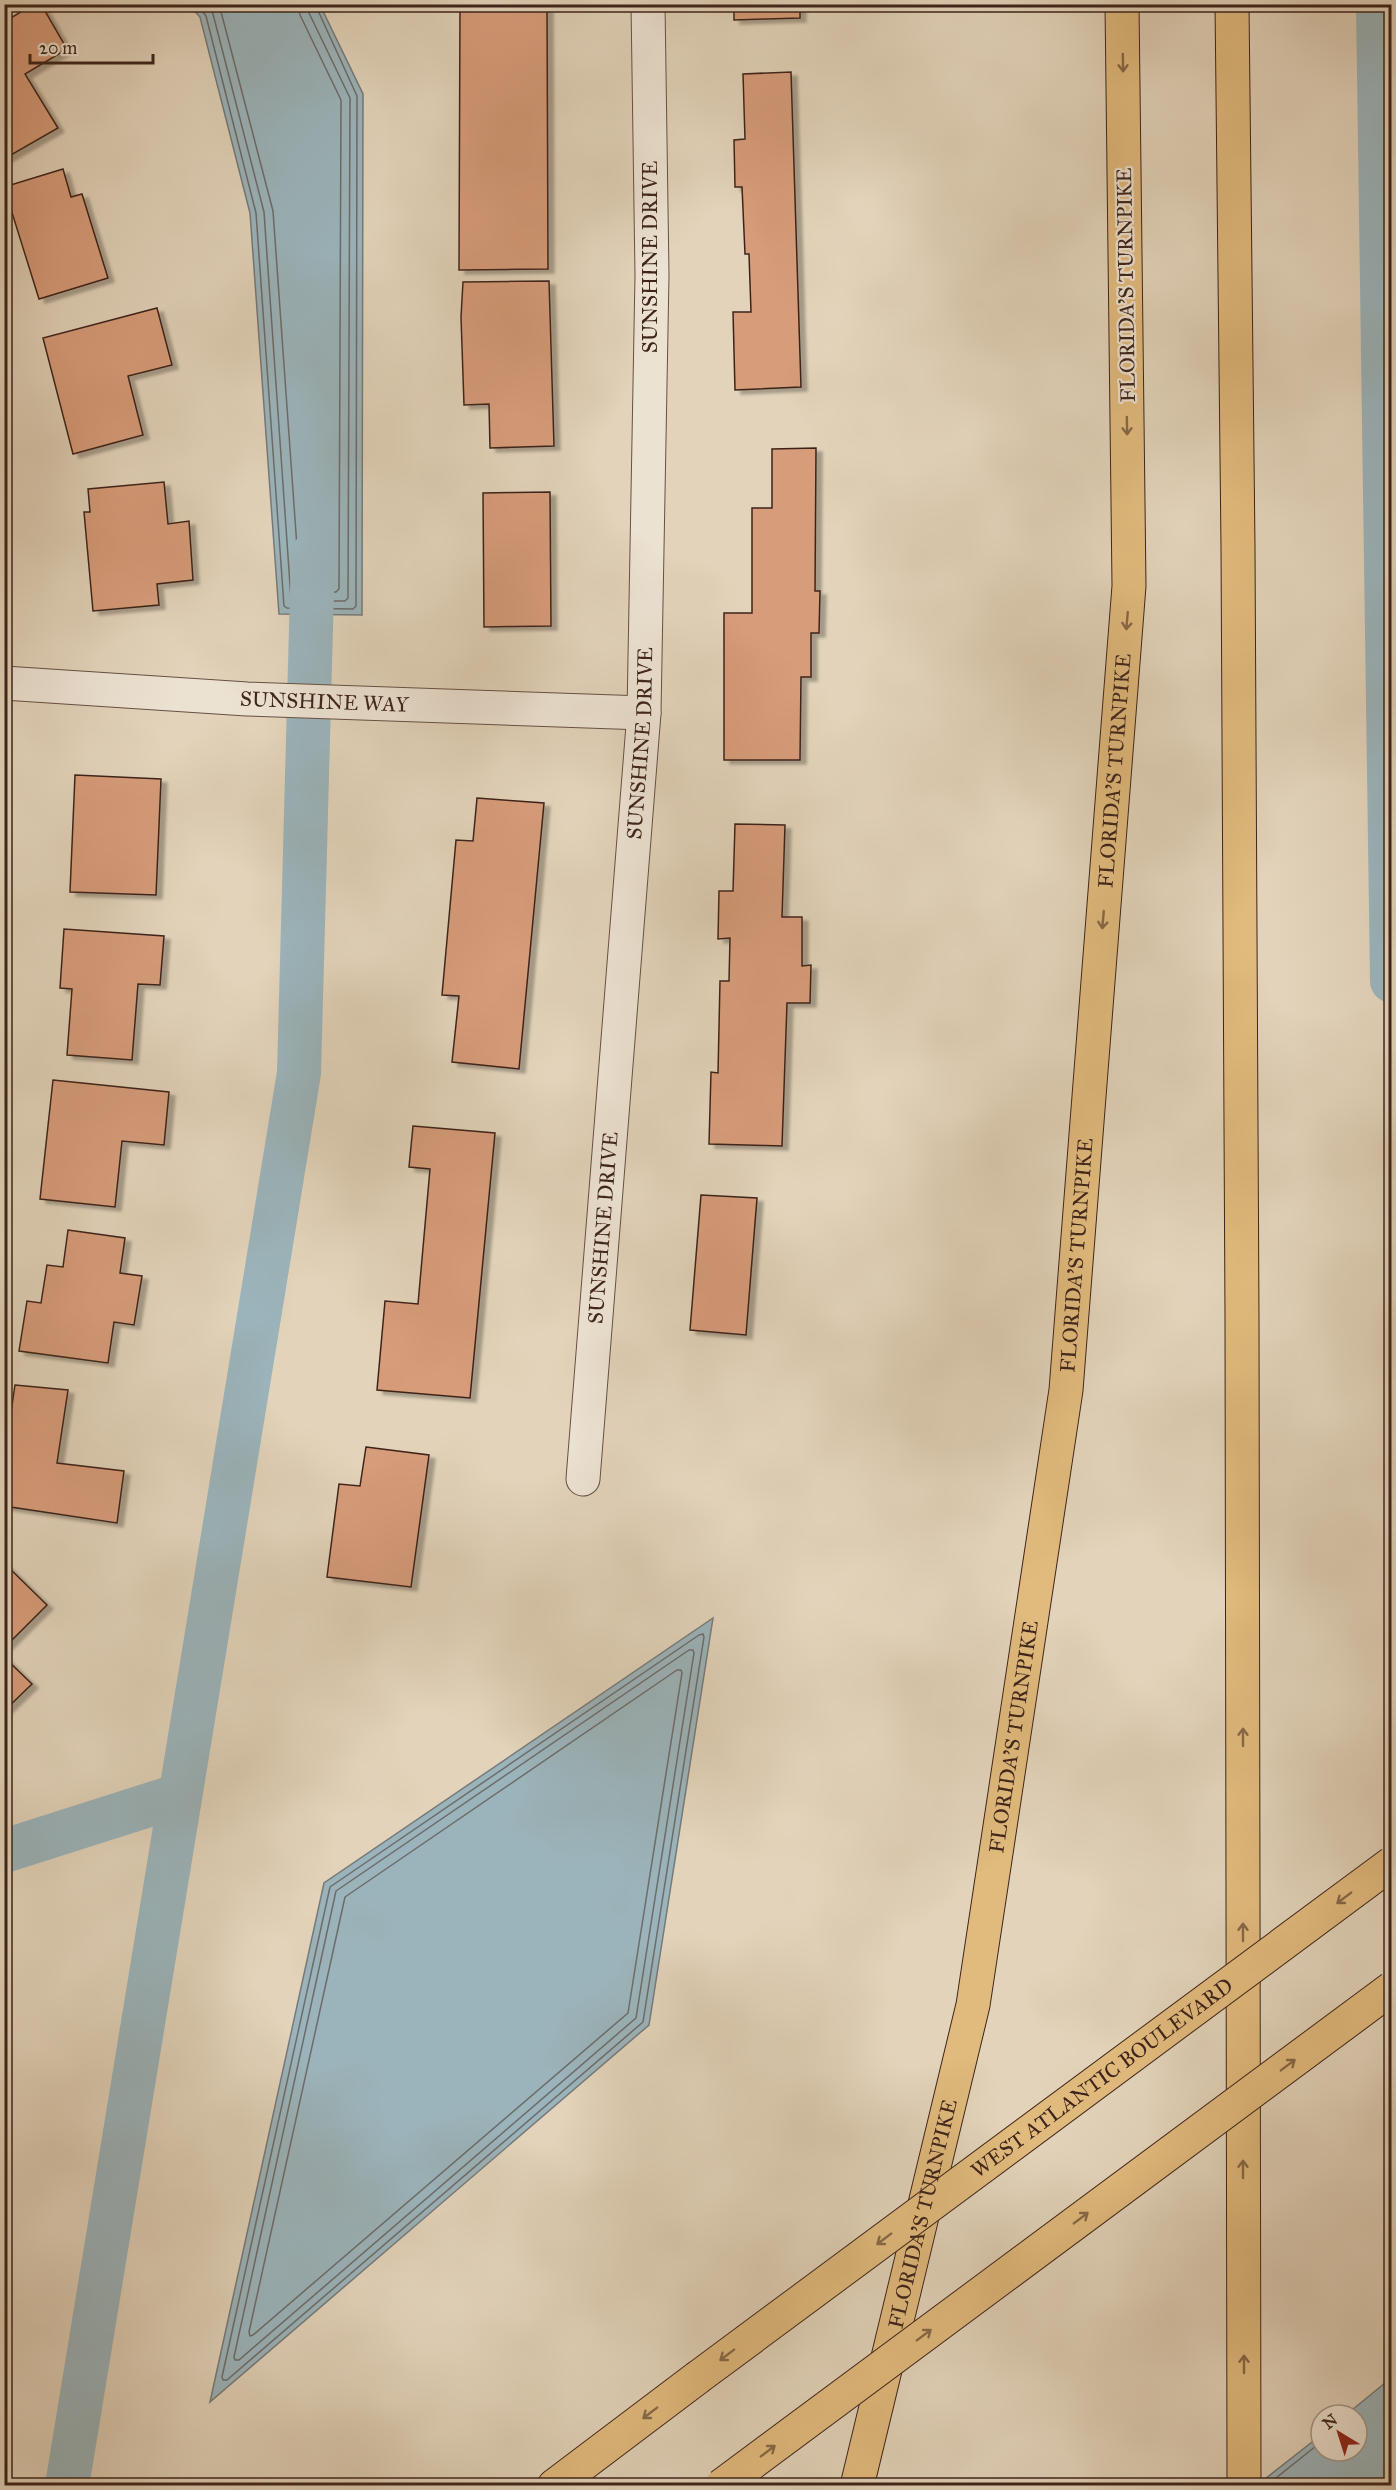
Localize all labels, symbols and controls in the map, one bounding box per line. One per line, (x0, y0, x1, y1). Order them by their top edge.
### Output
scale bar (30, 27, 153, 65)
text: 20 m (39, 37, 77, 59)
one-way arrow (1117, 52, 1129, 72)
street label: SUNSHINE DRIVE (637, 161, 663, 353)
street label: FLORIDA'S TURNPIKE (1111, 167, 1141, 403)
one-way arrow (1122, 415, 1133, 435)
one-way arrow (1121, 610, 1132, 630)
street label: SUNSHINE DRIVE (621, 647, 658, 840)
street label: FLORIDA'S TURNPIKE (1092, 653, 1137, 889)
street label: SUNSHINE WAY (239, 686, 410, 718)
one-way arrow (1097, 909, 1108, 929)
street label: SUNSHINE DRIVE (582, 1131, 624, 1325)
street label: FLORIDA'S TURNPIKE (1054, 1137, 1099, 1373)
street label: FLORIDA'S TURNPIKE (983, 1619, 1044, 1855)
one-way arrow (1237, 1728, 1249, 1748)
one-way arrow (1337, 1892, 1353, 1904)
one-way arrow (1237, 1923, 1249, 1943)
street label: WEST ATLANTIC BOULEVARD (966, 1972, 1238, 2183)
one-way arrow (1280, 2059, 1296, 2071)
street label: FLORIDA'S TURNPIKE (882, 2097, 963, 2331)
one-way arrow (1237, 2160, 1249, 2180)
one-way arrow (1072, 2212, 1088, 2225)
one-way arrow (876, 2232, 892, 2245)
one-way arrow (916, 2328, 932, 2341)
one-way arrow (720, 2349, 736, 2362)
one-way arrow (1238, 2355, 1250, 2375)
north arrow (1309, 2403, 1369, 2463)
one-way arrow (642, 2406, 658, 2419)
text: N (1319, 2410, 1342, 2433)
one-way arrow (759, 2444, 775, 2457)

